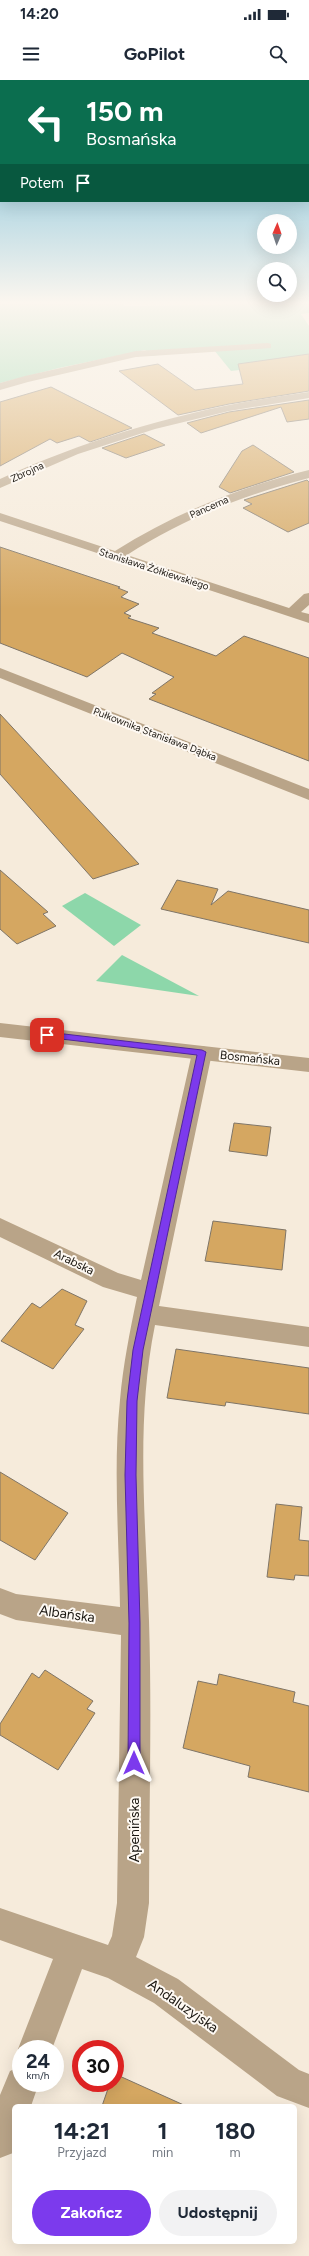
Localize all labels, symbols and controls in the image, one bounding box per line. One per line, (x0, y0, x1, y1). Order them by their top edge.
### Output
text: 14:20 (20, 5, 59, 23)
icon: menu (20, 43, 42, 65)
text: GoPilot (124, 43, 185, 65)
icon: search (267, 43, 289, 65)
text: 150 m (86, 94, 163, 128)
icon: left (20, 96, 72, 148)
text: Bosmańska (86, 128, 176, 150)
icon: arrive (72, 172, 94, 194)
text: Potem (20, 174, 64, 192)
north arrow (257, 214, 297, 254)
map controls (257, 214, 297, 302)
button: search (257, 262, 297, 302)
street label: Zbrojna (8, 459, 46, 485)
street label: Pancerna (187, 493, 231, 521)
street label: Stanisława Żółkiewskiego (97, 545, 211, 593)
street label: Pułkownika Stanisława Dąbka (92, 704, 218, 764)
pin (30, 1018, 64, 1052)
icon: arrive (36, 1024, 58, 1046)
street label: Bosmańska (219, 1048, 281, 1068)
street label: Arabska (52, 1246, 96, 1278)
street label: Albańska (38, 1602, 96, 1626)
position arrow (113, 1742, 155, 1784)
street label: Apenińska (126, 1798, 143, 1862)
street label: Andaluzyjska (145, 1976, 221, 2036)
speed limit sign: 30 (72, 2040, 124, 2092)
text: 24 (26, 2049, 50, 2073)
text: km/h (27, 2069, 49, 2082)
text: 14:21 (54, 2116, 110, 2145)
text: 1 (158, 2116, 168, 2145)
text: 180 (215, 2116, 255, 2145)
text: Przyjazd (57, 2145, 107, 2160)
text: min (152, 2145, 173, 2160)
text: m (230, 2145, 241, 2160)
button: Zakończ (32, 2190, 151, 2236)
button: Udostępnij (159, 2190, 277, 2236)

